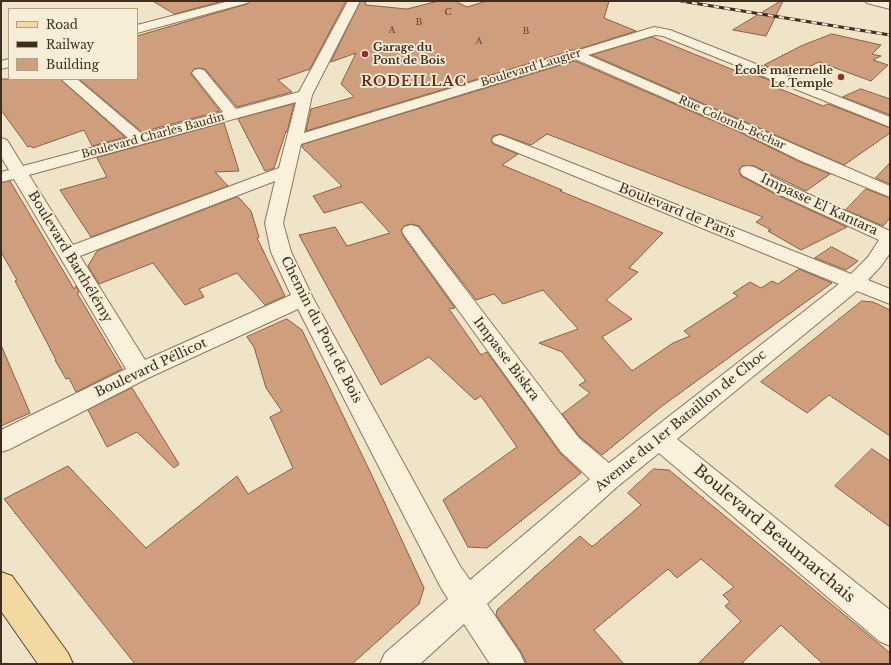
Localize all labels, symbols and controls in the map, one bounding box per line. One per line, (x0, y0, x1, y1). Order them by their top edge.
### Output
house number: C (444, 7, 452, 17)
legend (8, 8, 138, 80)
text: Road (46, 17, 78, 32)
house number: B (416, 17, 422, 27)
house number: A (389, 25, 395, 35)
house number: B (523, 26, 529, 36)
house number: A (476, 36, 482, 46)
text: Railway (46, 37, 94, 52)
place label: Garage du Pont de Bois (373, 41, 445, 67)
street label: Boulevard Laugier (479, 46, 583, 90)
marker: Garage du Pont de Bois (360, 49, 370, 59)
text: Building (46, 57, 99, 72)
place label: École maternelle Le Temple (735, 64, 833, 90)
marker: École maternelle Le Temple (836, 72, 846, 82)
district label: RODEILLAC (361, 74, 467, 90)
street label: Rue Colomb-Béchar (676, 93, 788, 153)
street label: Boulevard Charles Baudin (80, 111, 226, 161)
street label: Impasse El Kantara (758, 171, 880, 239)
street label: Boulevard de Paris (616, 180, 738, 242)
street label: Boulevard Barthélémy (25, 188, 115, 326)
street label: Chemin du Pont de Bois (277, 254, 365, 406)
street label: Impasse Biskra (470, 314, 542, 404)
street label: Boulevard Péllicot (93, 335, 209, 401)
street label: Avenue du 1er Bataillon de Choc (592, 347, 770, 495)
street label: Boulevard Beaumarchais (689, 461, 859, 607)

